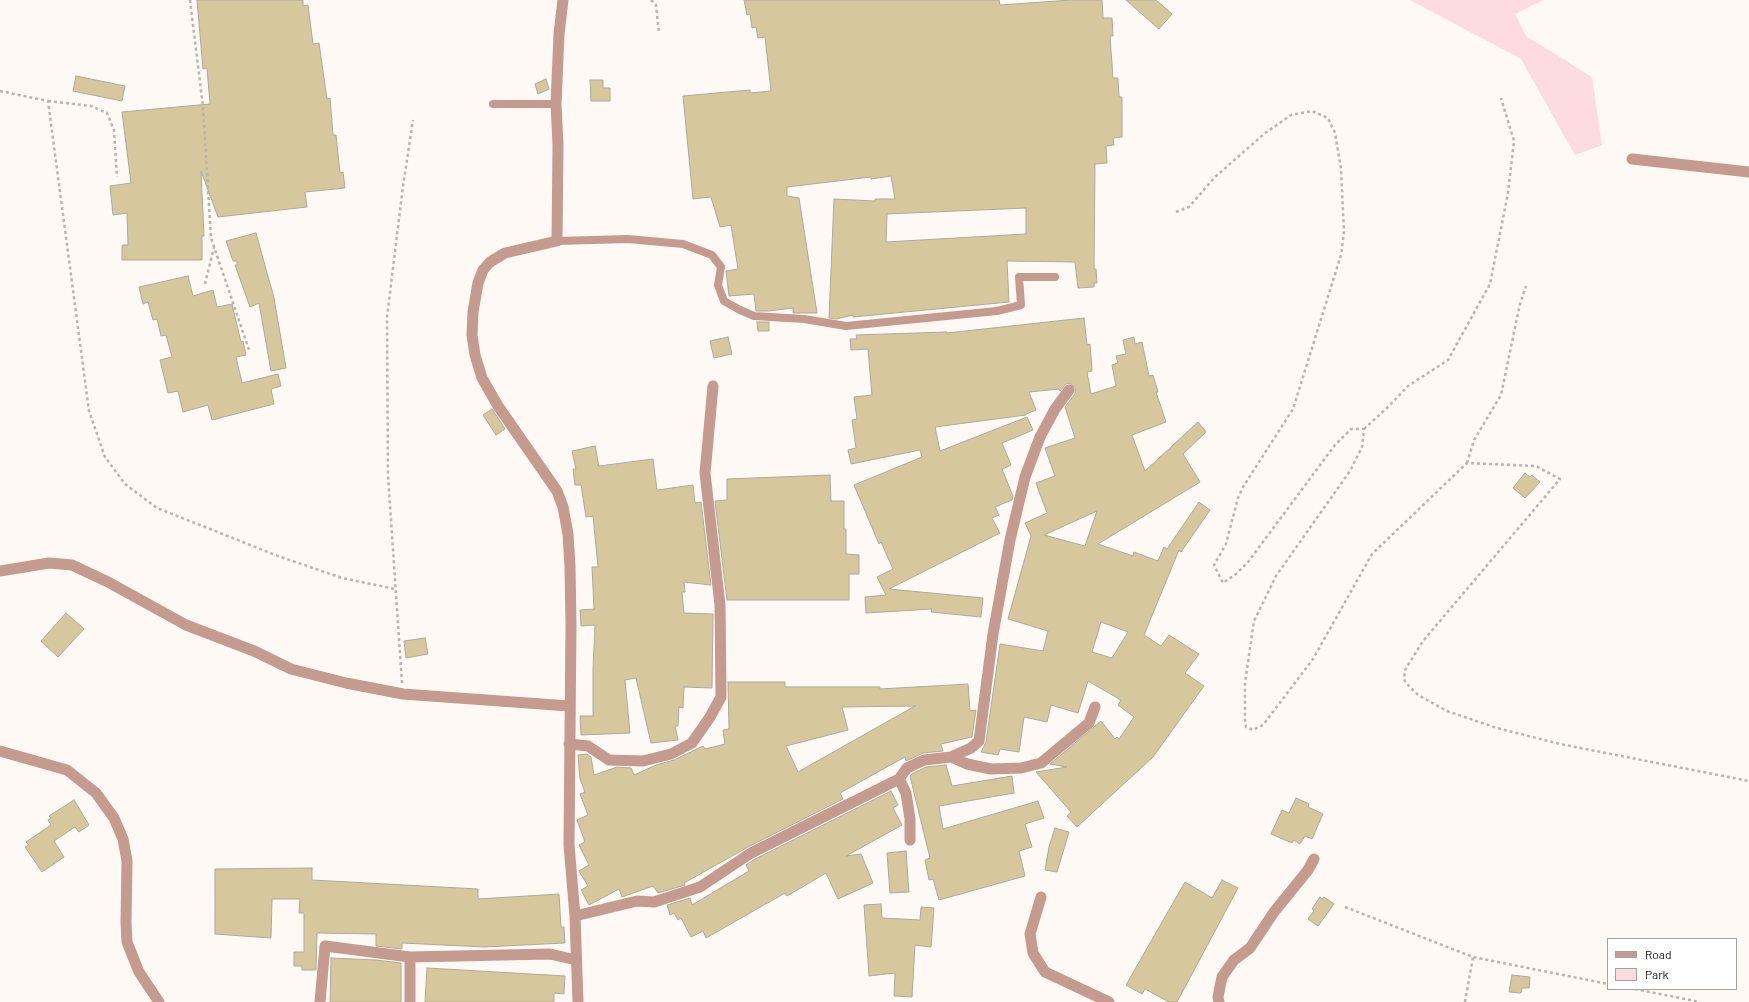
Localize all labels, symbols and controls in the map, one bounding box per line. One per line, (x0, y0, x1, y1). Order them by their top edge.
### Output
legend (1607, 938, 1737, 990)
text: Road (1645, 947, 1672, 961)
text: Park (1645, 967, 1669, 981)

